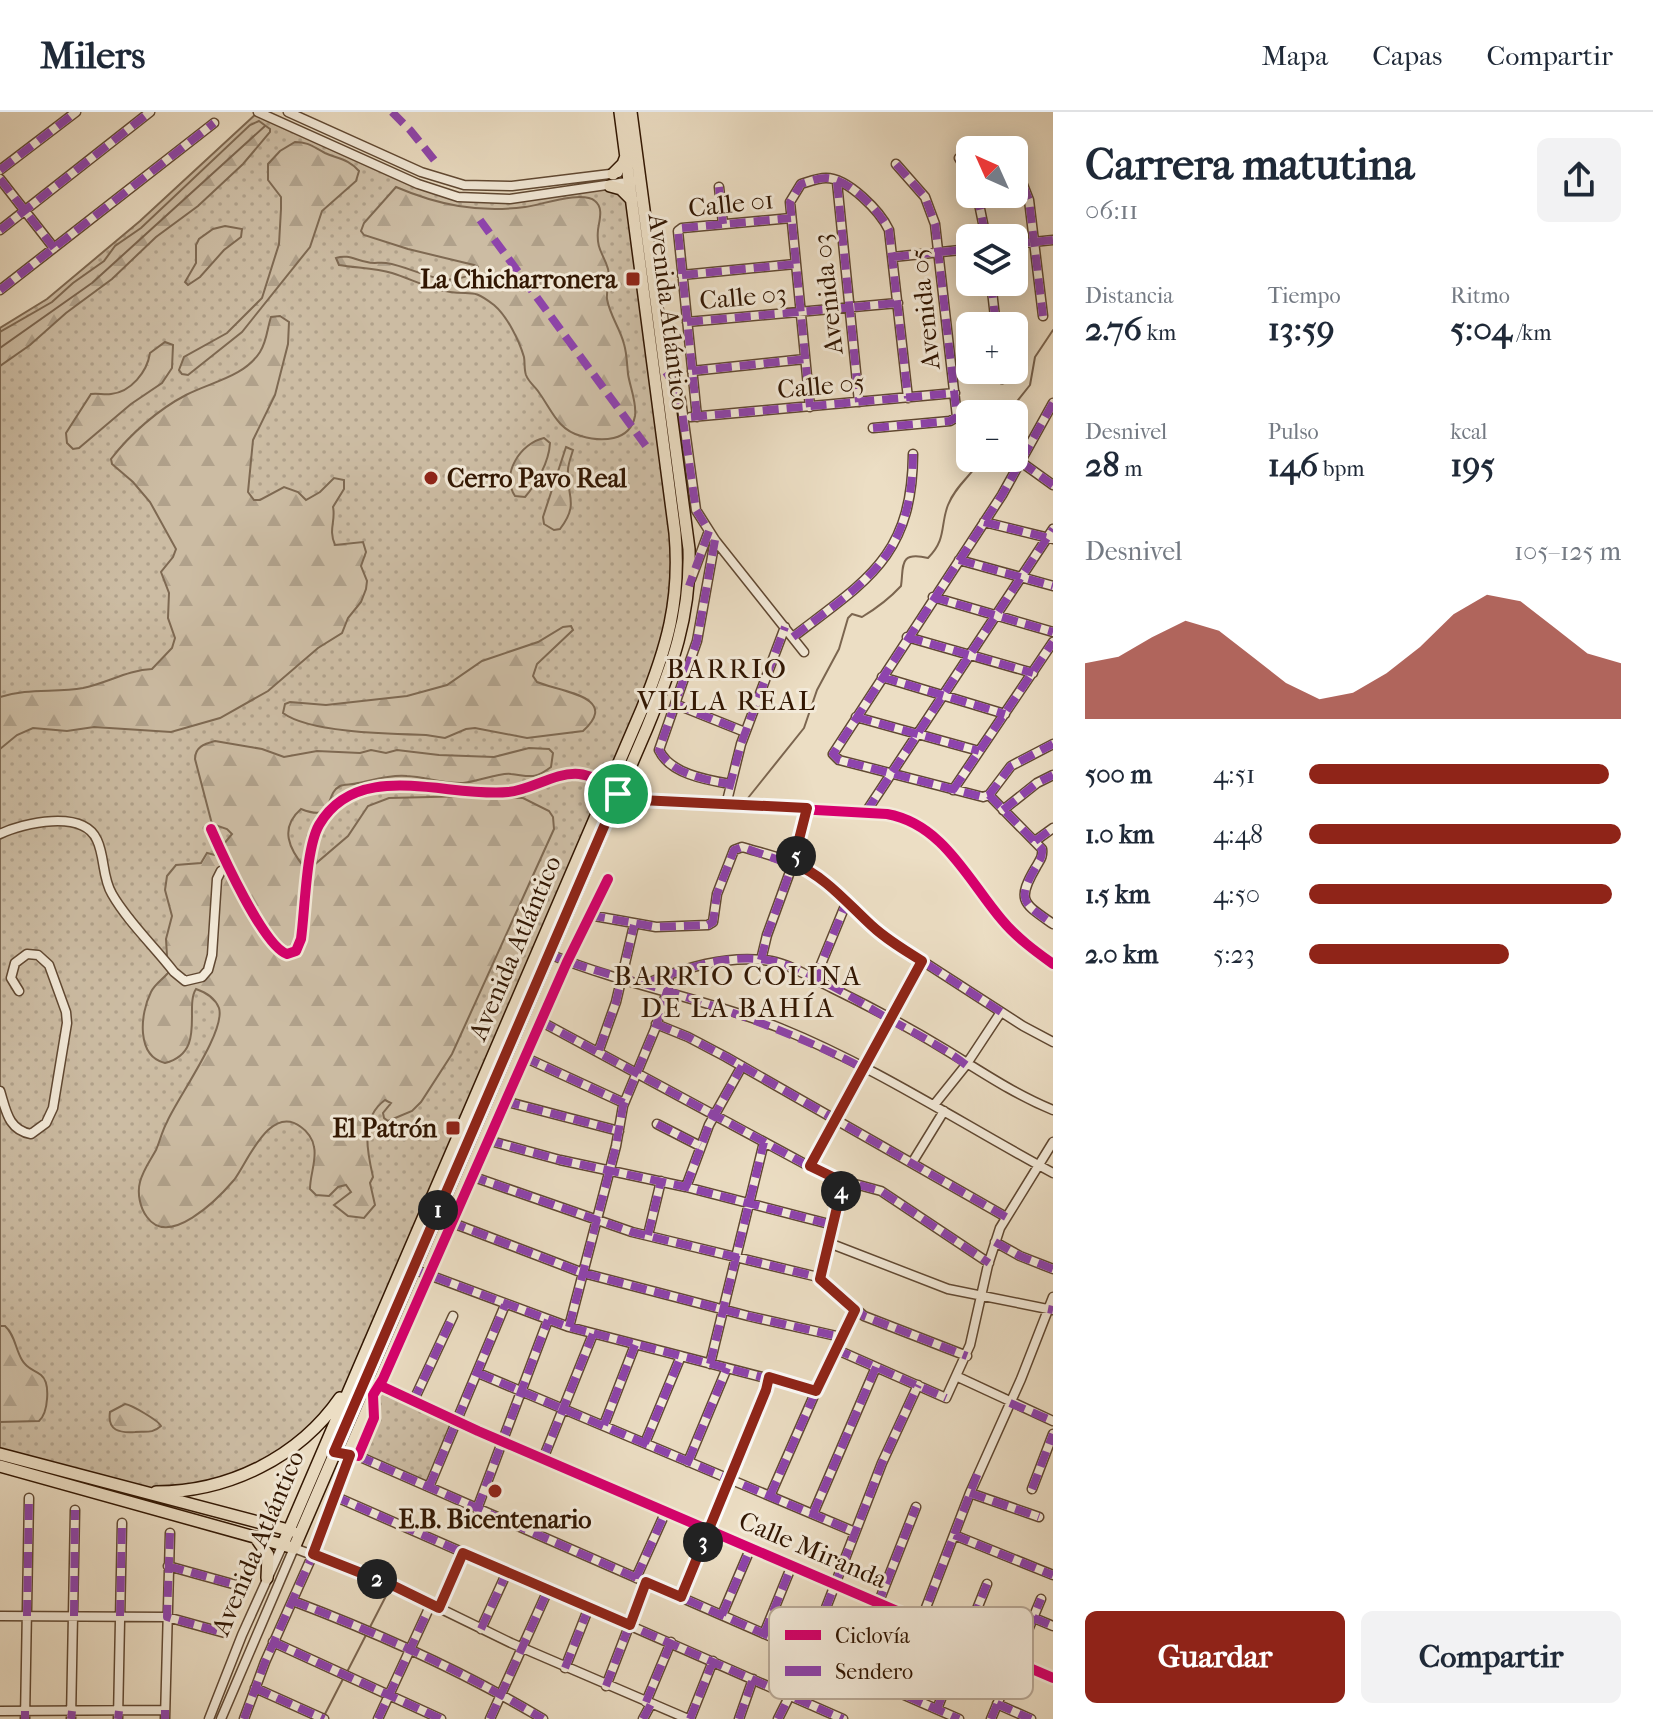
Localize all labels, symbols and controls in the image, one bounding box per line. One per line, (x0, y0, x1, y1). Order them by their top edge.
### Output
text: Milers (40, 33, 145, 78)
text: Mapa (1261, 39, 1328, 72)
text: Capas (1372, 39, 1442, 72)
text: Compartir (1486, 39, 1613, 72)
north arrow (956, 136, 1028, 208)
map controls (956, 136, 1028, 472)
button: share (1537, 138, 1621, 222)
text: Carrera matutina (1085, 139, 1414, 190)
street label: Calle 01 (687, 184, 775, 224)
text: 06:11 (1085, 195, 1138, 226)
street label: Avenida Atlántico (641, 211, 696, 412)
button: layers (956, 224, 1028, 296)
street label: Avenida 03 (806, 232, 850, 357)
street label: Avenida 05 (903, 247, 947, 372)
place label: La Chicharronera (420, 264, 618, 295)
marker: La Chicharronera (624, 270, 642, 288)
street label: Calle 03 (698, 278, 788, 316)
text: Distancia (1085, 283, 1173, 309)
text: Tiempo (1268, 283, 1341, 309)
text: Ritmo (1450, 283, 1510, 309)
text: 2.76 (1085, 309, 1142, 349)
text: 13:59 (1268, 309, 1335, 349)
text: 5:04 (1450, 309, 1512, 349)
button: + (956, 312, 1028, 384)
text: km (1142, 320, 1176, 346)
text: /km (1512, 320, 1551, 346)
street label: Calle 05 (776, 367, 866, 405)
button: − (956, 400, 1028, 472)
text: Desnivel (1085, 419, 1167, 445)
text: Pulso (1268, 419, 1319, 445)
text: kcal (1450, 419, 1487, 445)
text: 28 (1085, 445, 1120, 485)
text: 146 (1268, 445, 1318, 485)
text: 195 (1450, 445, 1495, 485)
text: m (1120, 456, 1143, 482)
text: bpm (1318, 456, 1365, 482)
place label: Cerro Pavo Real (447, 463, 628, 494)
marker: Cerro Pavo Real (422, 469, 440, 487)
text: Desnivel (1085, 536, 1182, 567)
text: 105–125 m (1514, 536, 1621, 567)
district label: BARRIO VILLA REAL (636, 652, 817, 717)
text: 500 m (1085, 759, 1152, 790)
text: 4:51 (1213, 759, 1255, 790)
pin (584, 760, 652, 828)
icon: arrive (596, 772, 640, 816)
text: 1.0 km (1085, 819, 1154, 850)
text: 4:48 (1213, 819, 1263, 850)
pin: 5 (776, 836, 816, 876)
text: 5 (791, 843, 801, 869)
street label: Avenida Atlántico (462, 851, 568, 1046)
text: 1.5 km (1085, 879, 1150, 910)
text: 4:50 (1213, 879, 1260, 910)
text: 2.0 km (1085, 939, 1158, 970)
text: 5:23 (1213, 939, 1255, 970)
district label: BARRIO COLINA DE LA BAHÍA (613, 959, 863, 1024)
place label: El Patrón (333, 1113, 438, 1144)
marker: El Patrón (444, 1119, 462, 1137)
pin: 4 (821, 1171, 861, 1211)
text: 4 (835, 1178, 848, 1204)
pin: 1 (418, 1190, 458, 1230)
text: 1 (434, 1197, 442, 1223)
street label: Avenida Atlántico (205, 1446, 311, 1641)
marker: E.B. Bicentenario (486, 1482, 504, 1500)
place label: E.B. Bicentenario (399, 1504, 591, 1535)
street label: Calle Miranda (734, 1505, 893, 1595)
pin: 3 (683, 1522, 723, 1562)
text: 3 (698, 1529, 708, 1555)
pin: 2 (357, 1559, 397, 1599)
text: 2 (371, 1566, 383, 1592)
legend (769, 1607, 1033, 1699)
button: Guardar (1085, 1611, 1345, 1703)
button: Compartir (1361, 1611, 1621, 1703)
text: Ciclovía (835, 1623, 911, 1649)
text: Sendero (835, 1659, 913, 1685)

